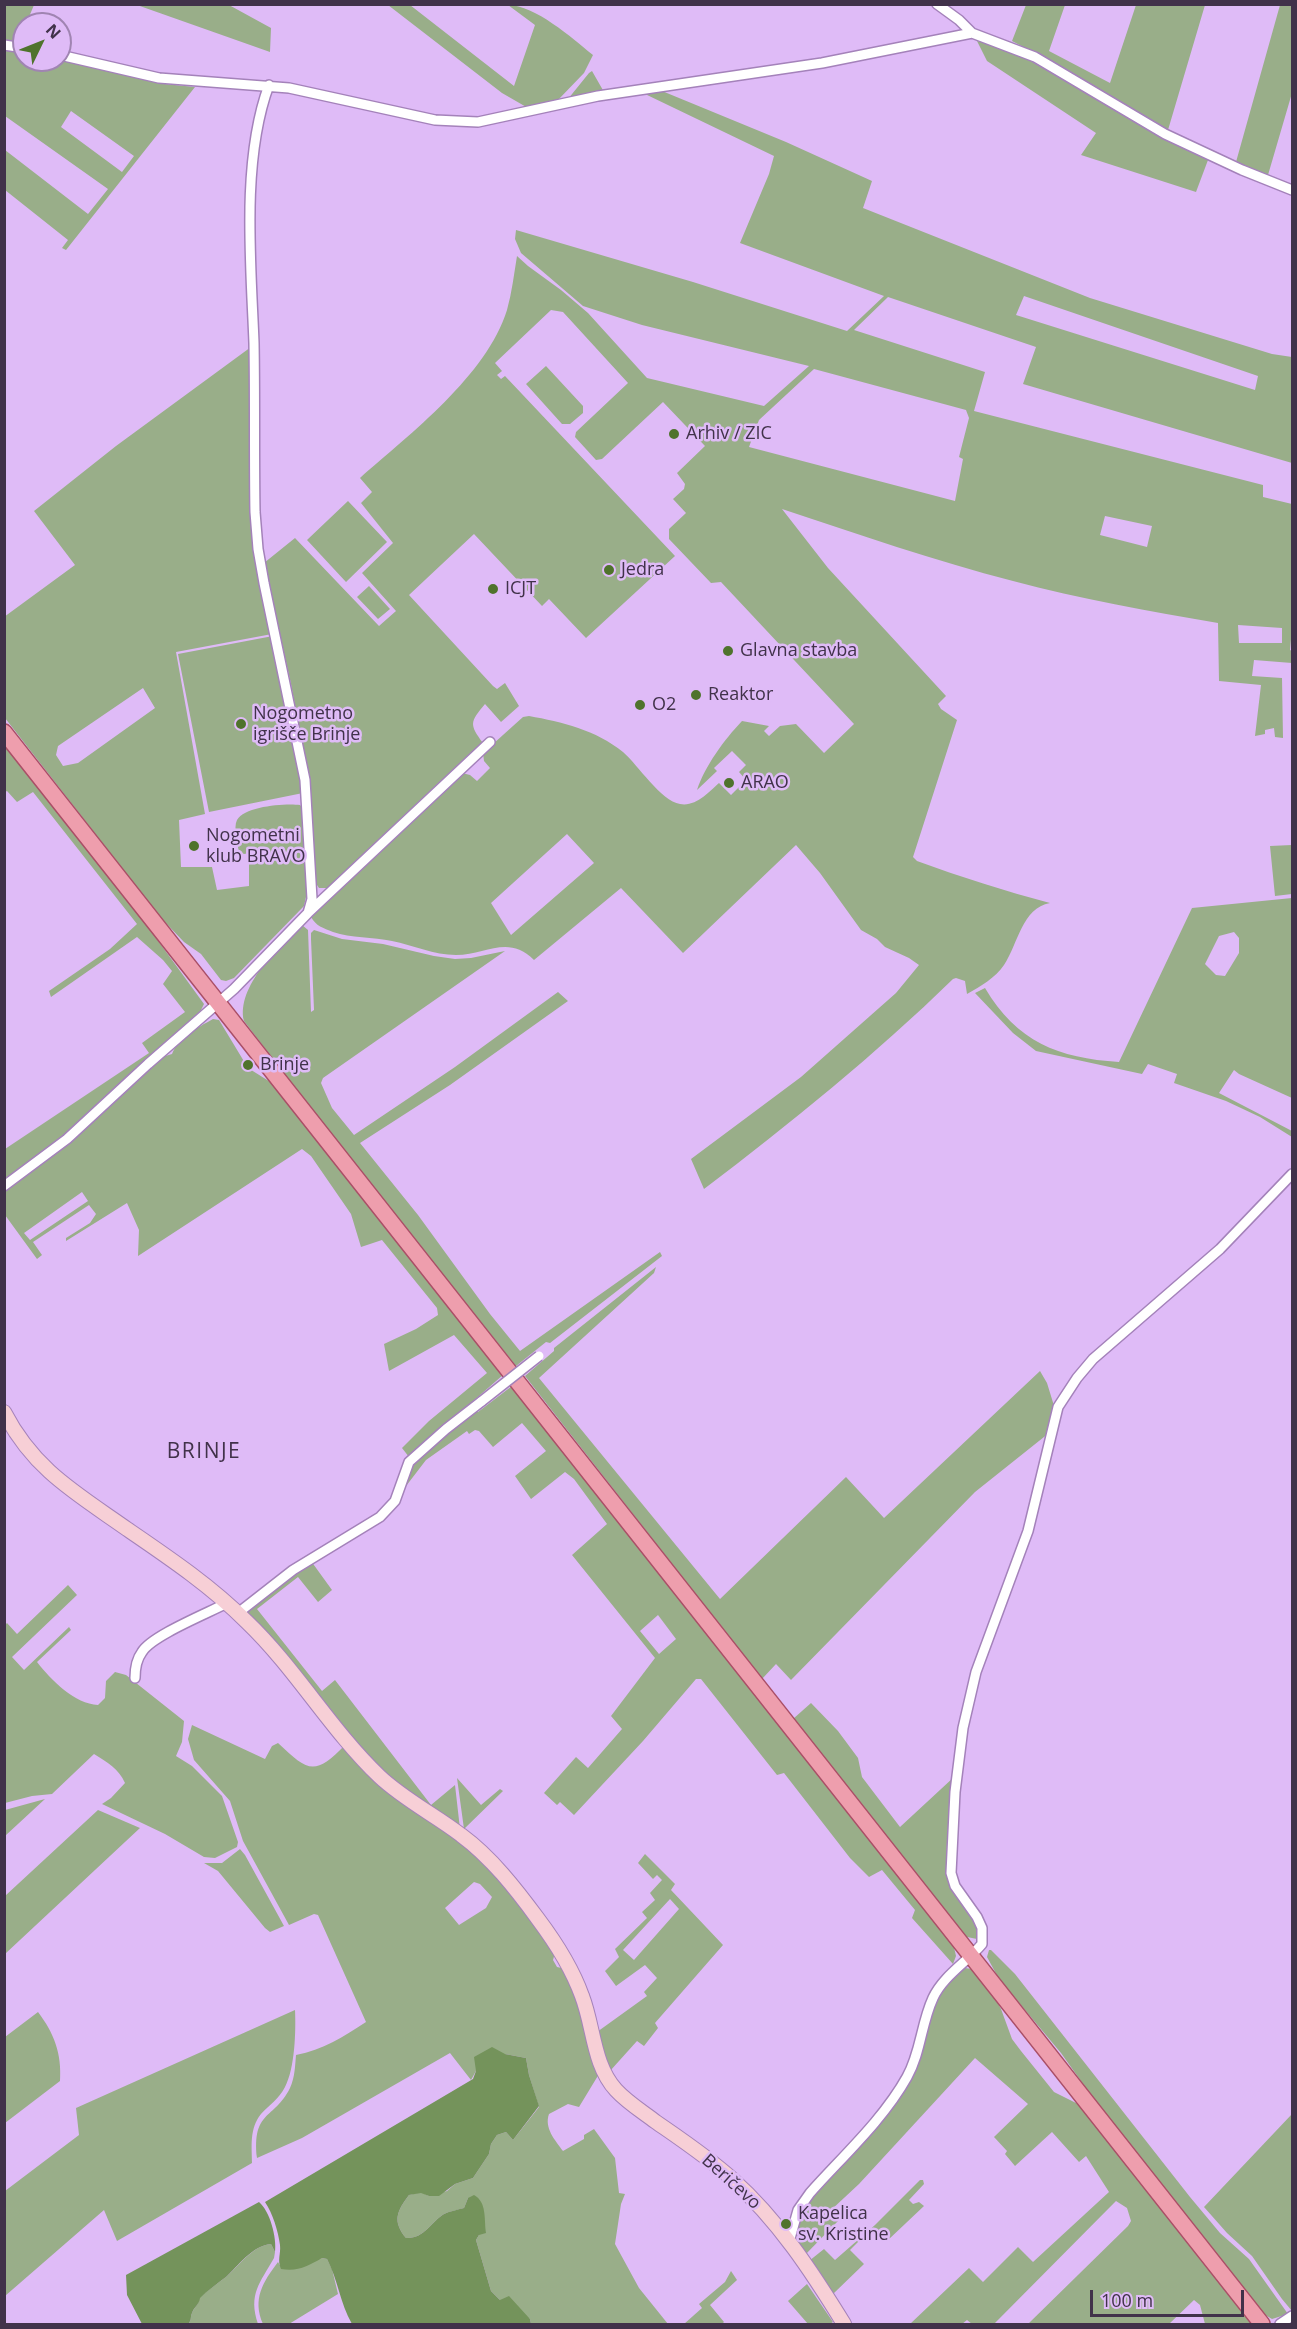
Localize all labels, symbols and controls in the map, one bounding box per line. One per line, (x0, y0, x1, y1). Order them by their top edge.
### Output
north arrow (12, 12, 72, 72)
text: N (41, 19, 66, 43)
place label: Arhiv / ZIC (686, 423, 772, 445)
marker: Arhiv / ZIC (667, 427, 681, 441)
place label: Jedra (621, 559, 664, 581)
marker: Jedra (602, 563, 616, 577)
place label: ICJT (505, 578, 536, 600)
marker: ICJT (486, 582, 500, 596)
place label: Glavna stavba (740, 640, 857, 662)
marker: Glavna stavba (721, 644, 735, 658)
place label: Reaktor (708, 684, 773, 706)
marker: Reaktor (689, 688, 703, 702)
place label: O2 (652, 694, 676, 716)
marker: O2 (633, 698, 647, 712)
place label: Nogometno igrišče Brinje (253, 703, 360, 746)
marker: Nogometno igrišče Brinje (234, 717, 248, 731)
place label: ARAO (741, 772, 789, 794)
marker: ARAO (722, 776, 736, 790)
place label: Nogometni klub BRAVO (206, 825, 306, 868)
marker: Nogometni klub BRAVO (187, 839, 201, 853)
place label: Brinje (260, 1054, 309, 1076)
marker: Brinje (241, 1058, 255, 1072)
district label: BRINJE (167, 1439, 241, 1465)
street label: Beričevo (697, 2150, 765, 2214)
place label: Kapelica sv. Kristine (798, 2203, 889, 2246)
marker: Kapelica sv. Kristine (779, 2217, 793, 2231)
scale bar (1093, 2278, 1248, 2316)
text: 100 m (1101, 2288, 1153, 2312)

